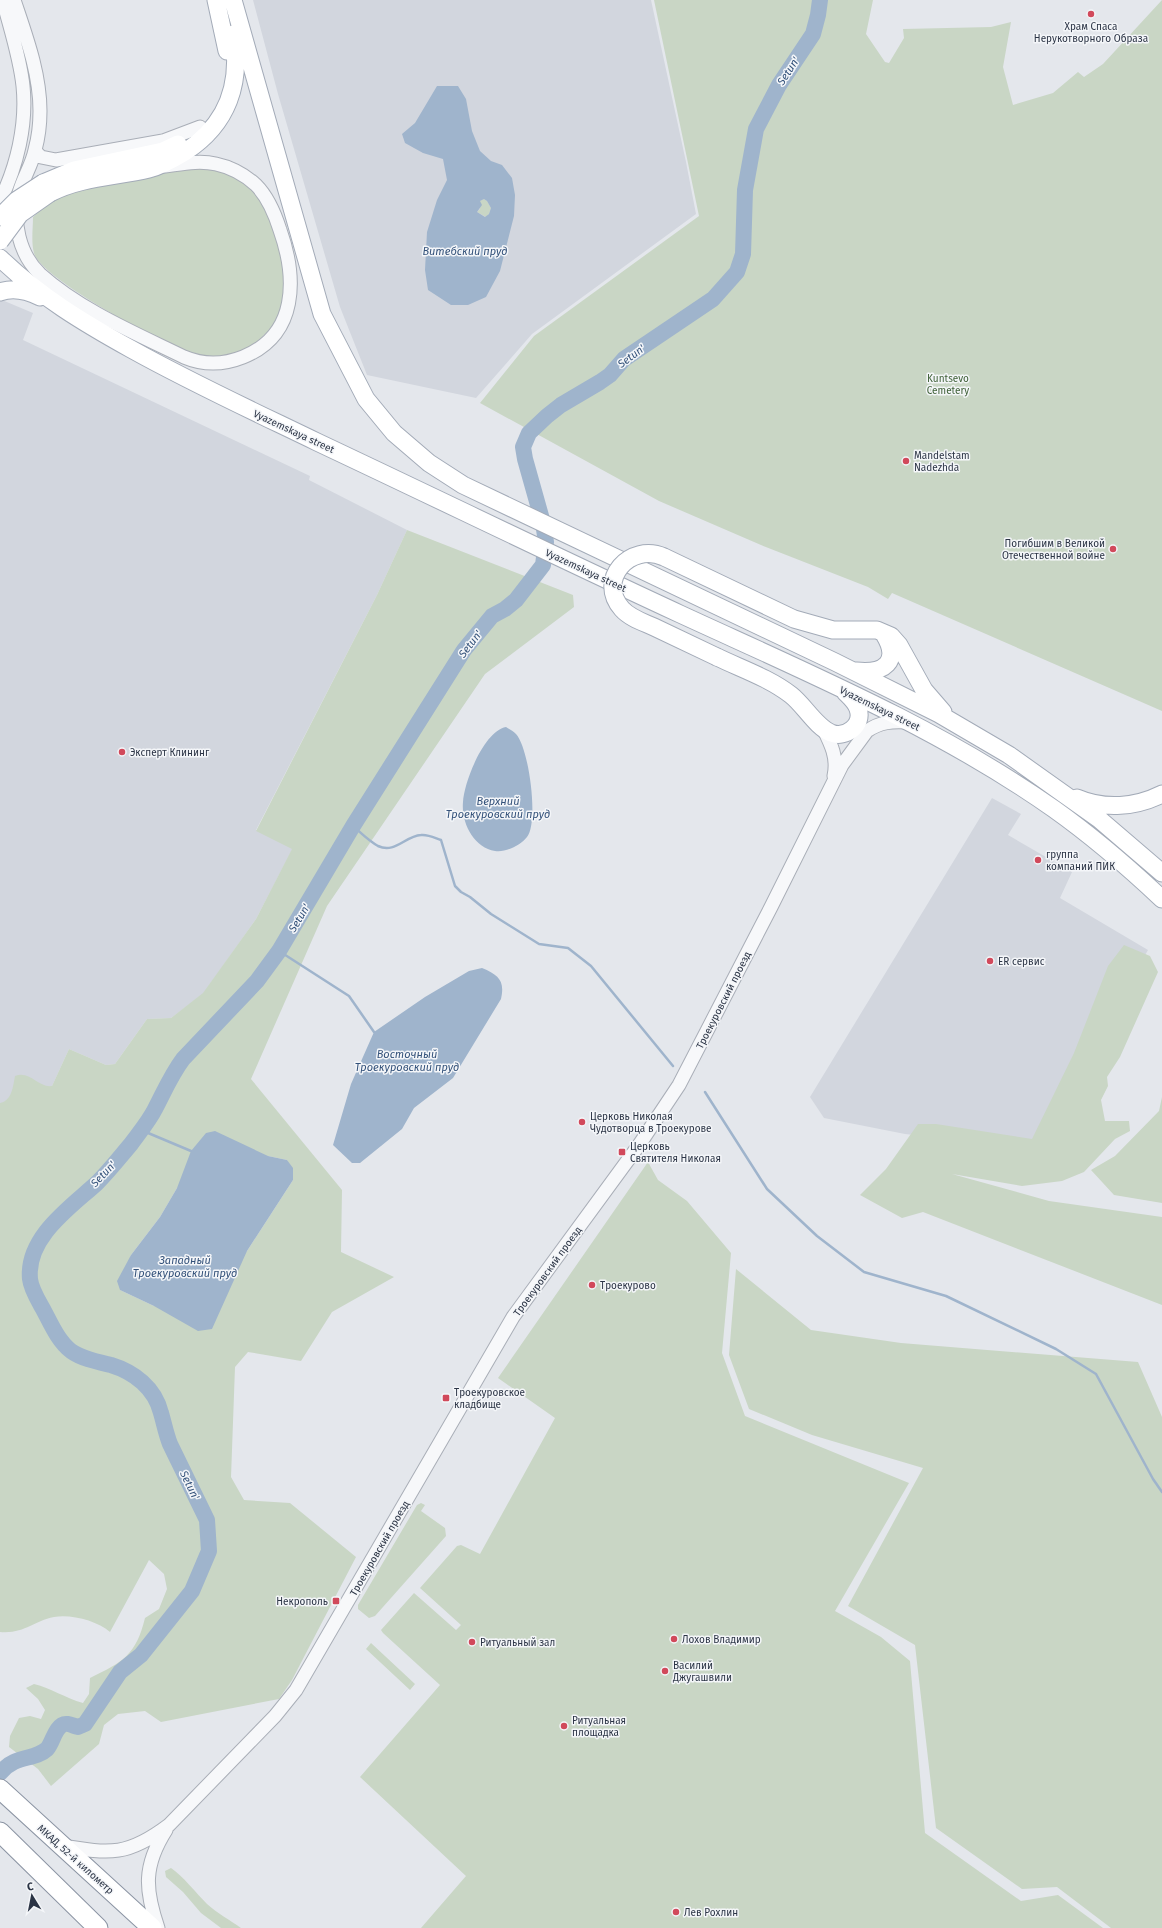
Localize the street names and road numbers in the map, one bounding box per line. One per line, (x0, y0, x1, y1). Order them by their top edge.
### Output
street label: Vyazemskaya street (251, 408, 336, 456)
street label: Vyazemskaya street (543, 547, 628, 595)
street label: Vyazemskaya street (837, 684, 922, 734)
street label: Троекуровский проезд (694, 949, 754, 1051)
street label: Троекуровский проезд (511, 1224, 585, 1319)
street label: Троекуровский проезд (348, 1498, 412, 1598)
street label: МКАД, 52-й километр (35, 1822, 116, 1897)

